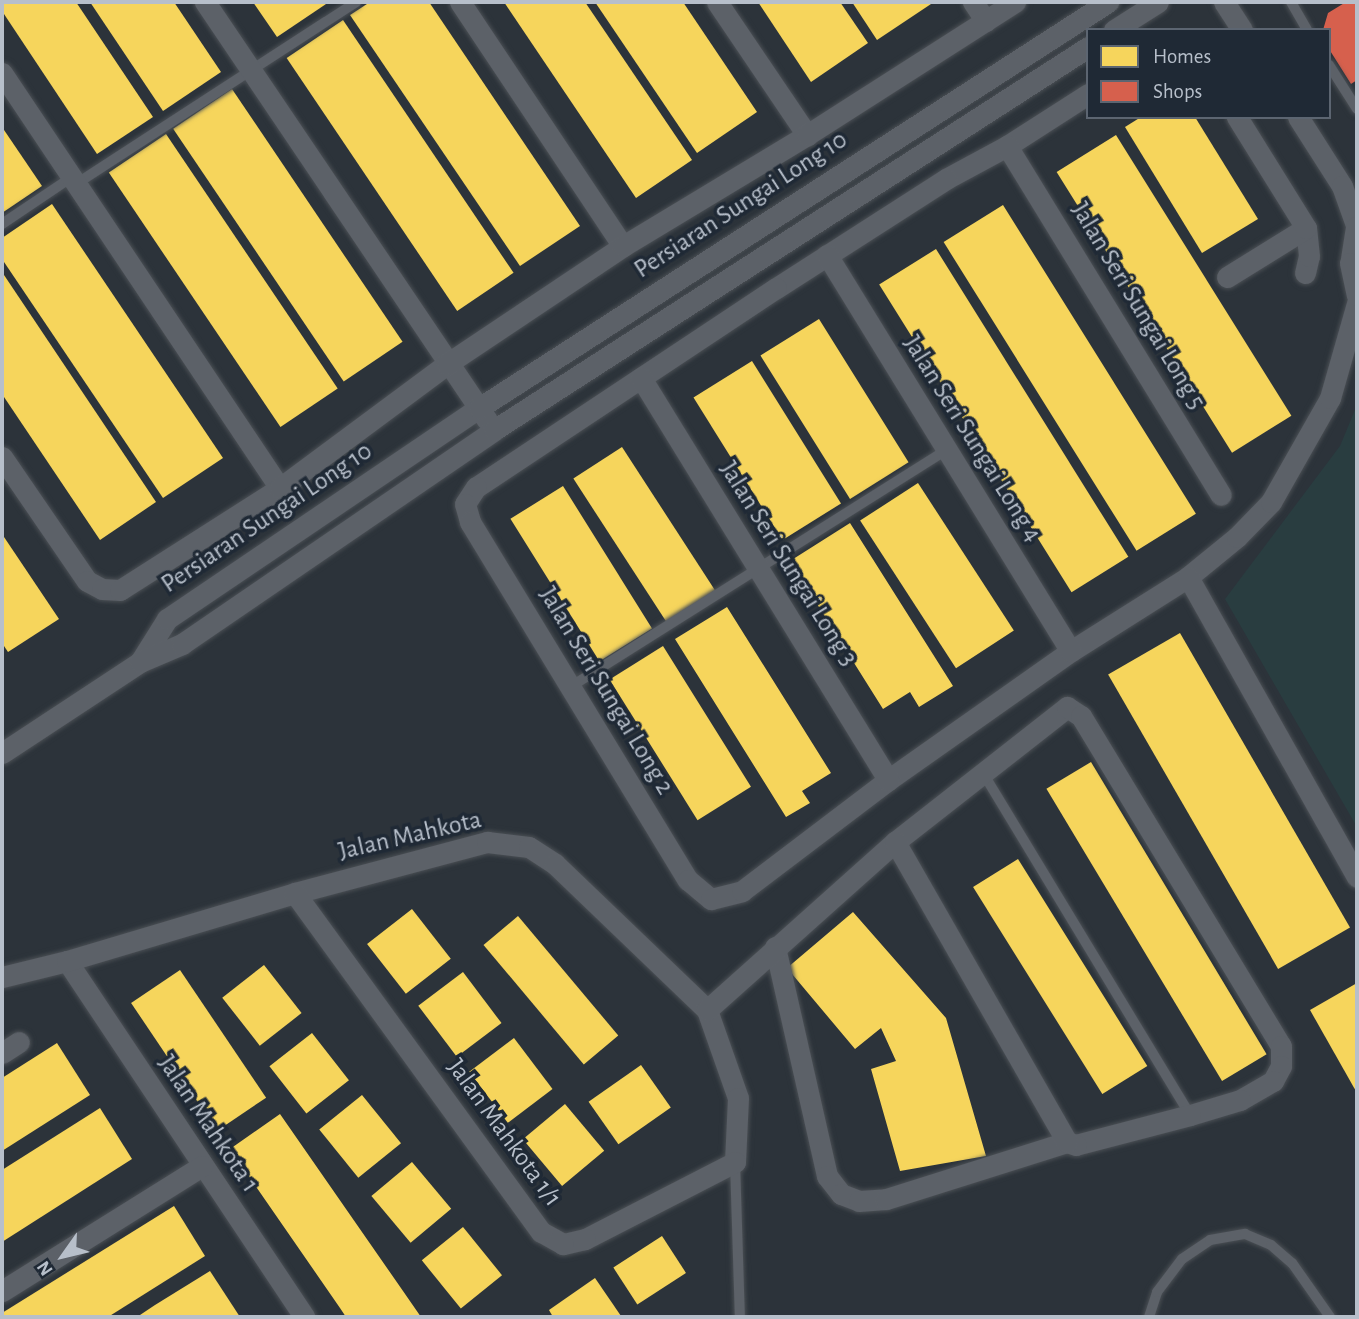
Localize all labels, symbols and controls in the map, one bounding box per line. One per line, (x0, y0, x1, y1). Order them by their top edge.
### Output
legend (1086, 28, 1331, 119)
text: Homes (1153, 46, 1211, 67)
text: Shops (1153, 81, 1202, 102)
street label: Persiaran Sungai Long 10 (629, 124, 853, 286)
street label: Jalan Seri Sungai Long 5 (1064, 197, 1212, 415)
street label: Jalan Seri Sungai Long 4 (896, 330, 1048, 548)
street label: Persiaran Sungai Long 10 (156, 436, 378, 600)
street label: Jalan Seri Sungai Long 3 (712, 456, 864, 672)
street label: Jalan Seri Sungai Long 2 (532, 581, 680, 801)
street label: Jalan Mahkota (335, 804, 485, 868)
street label: Jalan Mahkota 1 (151, 1049, 265, 1199)
street label: Jalan Mahkota 1/1 (440, 1053, 568, 1213)
north arrow (28, 1221, 98, 1291)
text: N (34, 1257, 57, 1279)

